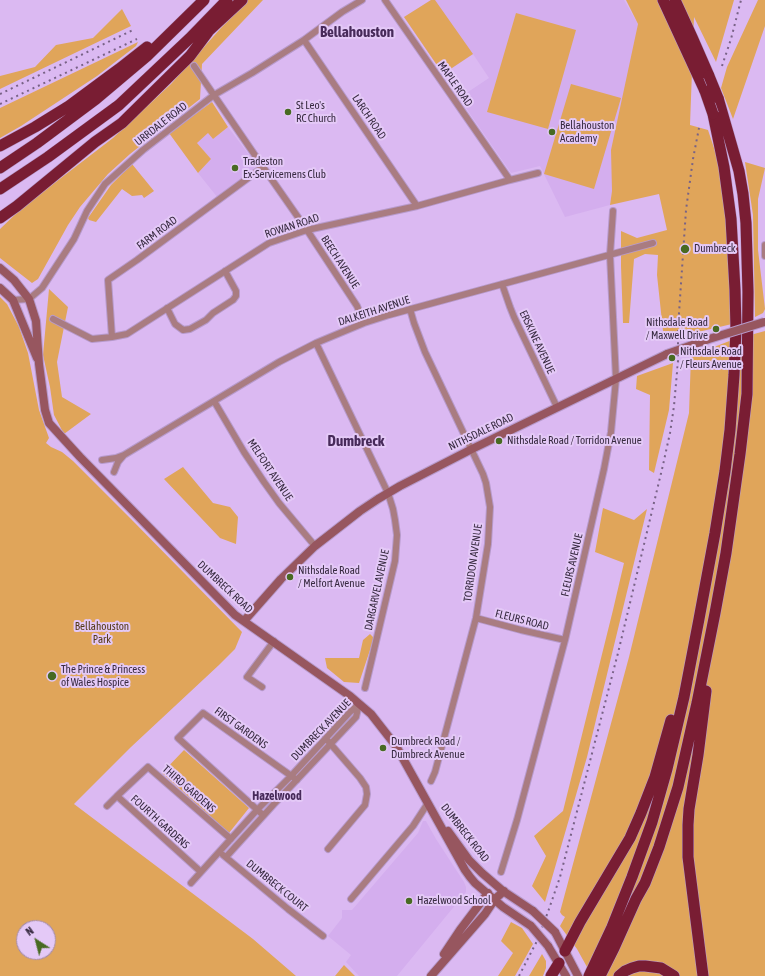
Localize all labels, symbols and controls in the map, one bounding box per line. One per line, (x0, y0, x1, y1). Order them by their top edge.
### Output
district label: Bellahouston (320, 23, 394, 41)
street label: MAPLE ROAD (435, 59, 475, 109)
street label: LARCH ROAD (349, 92, 389, 142)
street label: URRDALE ROAD (132, 99, 190, 149)
place label: St Leo's RC Church (296, 99, 336, 125)
marker: St Leo's RC Church (283, 107, 293, 117)
place label: Bellahouston Academy (560, 119, 614, 145)
marker: Bellahouston Academy (547, 127, 557, 137)
place label: Tradeston Ex-Servicemens Club (243, 155, 326, 181)
marker: Tradeston Ex-Servicemens Club (230, 163, 240, 173)
street label: ROWAN ROAD (263, 211, 321, 241)
street label: FARM ROAD (134, 213, 180, 253)
street label: BEECH AVENUE (318, 233, 362, 291)
place label: Dumbreck (694, 242, 736, 256)
marker: Dumbreck (679, 243, 691, 255)
street label: DALKEITH AVENUE (337, 293, 411, 329)
street label: ERSKINE AVENUE (517, 308, 557, 376)
place label: Nithsdale Road / Maxwell Drive (646, 316, 708, 342)
marker: Nithsdale Road / Maxwell Drive (711, 324, 721, 334)
place label: Nithsdale Road / Fleurs Avenue (680, 345, 742, 371)
marker: Nithsdale Road / Fleurs Avenue (667, 353, 677, 363)
street label: NITHSDALE ROAD (446, 411, 516, 453)
district label: Dumbreck (328, 432, 384, 450)
place label: Nithsdale Road / Torridon Avenue (507, 434, 642, 448)
street label: MELFORT AVENUE (244, 436, 296, 504)
marker: Nithsdale Road / Torridon Avenue (494, 436, 504, 446)
street label: TORRIDON AVENUE (461, 523, 485, 603)
street label: FLEURS AVENUE (558, 532, 586, 598)
street label: DARGARVEL AVENUE (362, 548, 392, 632)
street label: DUMBRECK ROAD (195, 558, 255, 616)
place label: Nithsdale Road / Melfort Avenue (298, 564, 365, 590)
marker: Nithsdale Road / Melfort Avenue (285, 572, 295, 582)
street label: FLEURS ROAD (494, 607, 550, 633)
park label: Bellahouston Park (75, 620, 129, 646)
place label: The Prince & Princess of Wales Hospice (61, 663, 145, 689)
marker: The Prince & Princess of Wales Hospice (46, 670, 58, 682)
street label: DUMBRECK AVENUE (288, 697, 354, 763)
street label: FIRST GARDENS (212, 704, 270, 752)
place label: Dumbreck Road / Dumbreck Avenue (391, 735, 465, 761)
marker: Dumbreck Road / Dumbreck Avenue (378, 743, 388, 753)
street label: THIRD GARDENS (160, 762, 218, 816)
district label: Hazelwood (252, 789, 302, 803)
street label: FOURTH GARDENS (128, 792, 192, 852)
street label: DUMBRECK ROAD (438, 801, 492, 865)
street label: DUMBRECK COURT (244, 857, 310, 915)
place label: Hazelwood School (417, 894, 491, 908)
marker: Hazelwood School (404, 896, 414, 906)
north arrow (16, 920, 56, 960)
text: N (23, 924, 36, 938)

